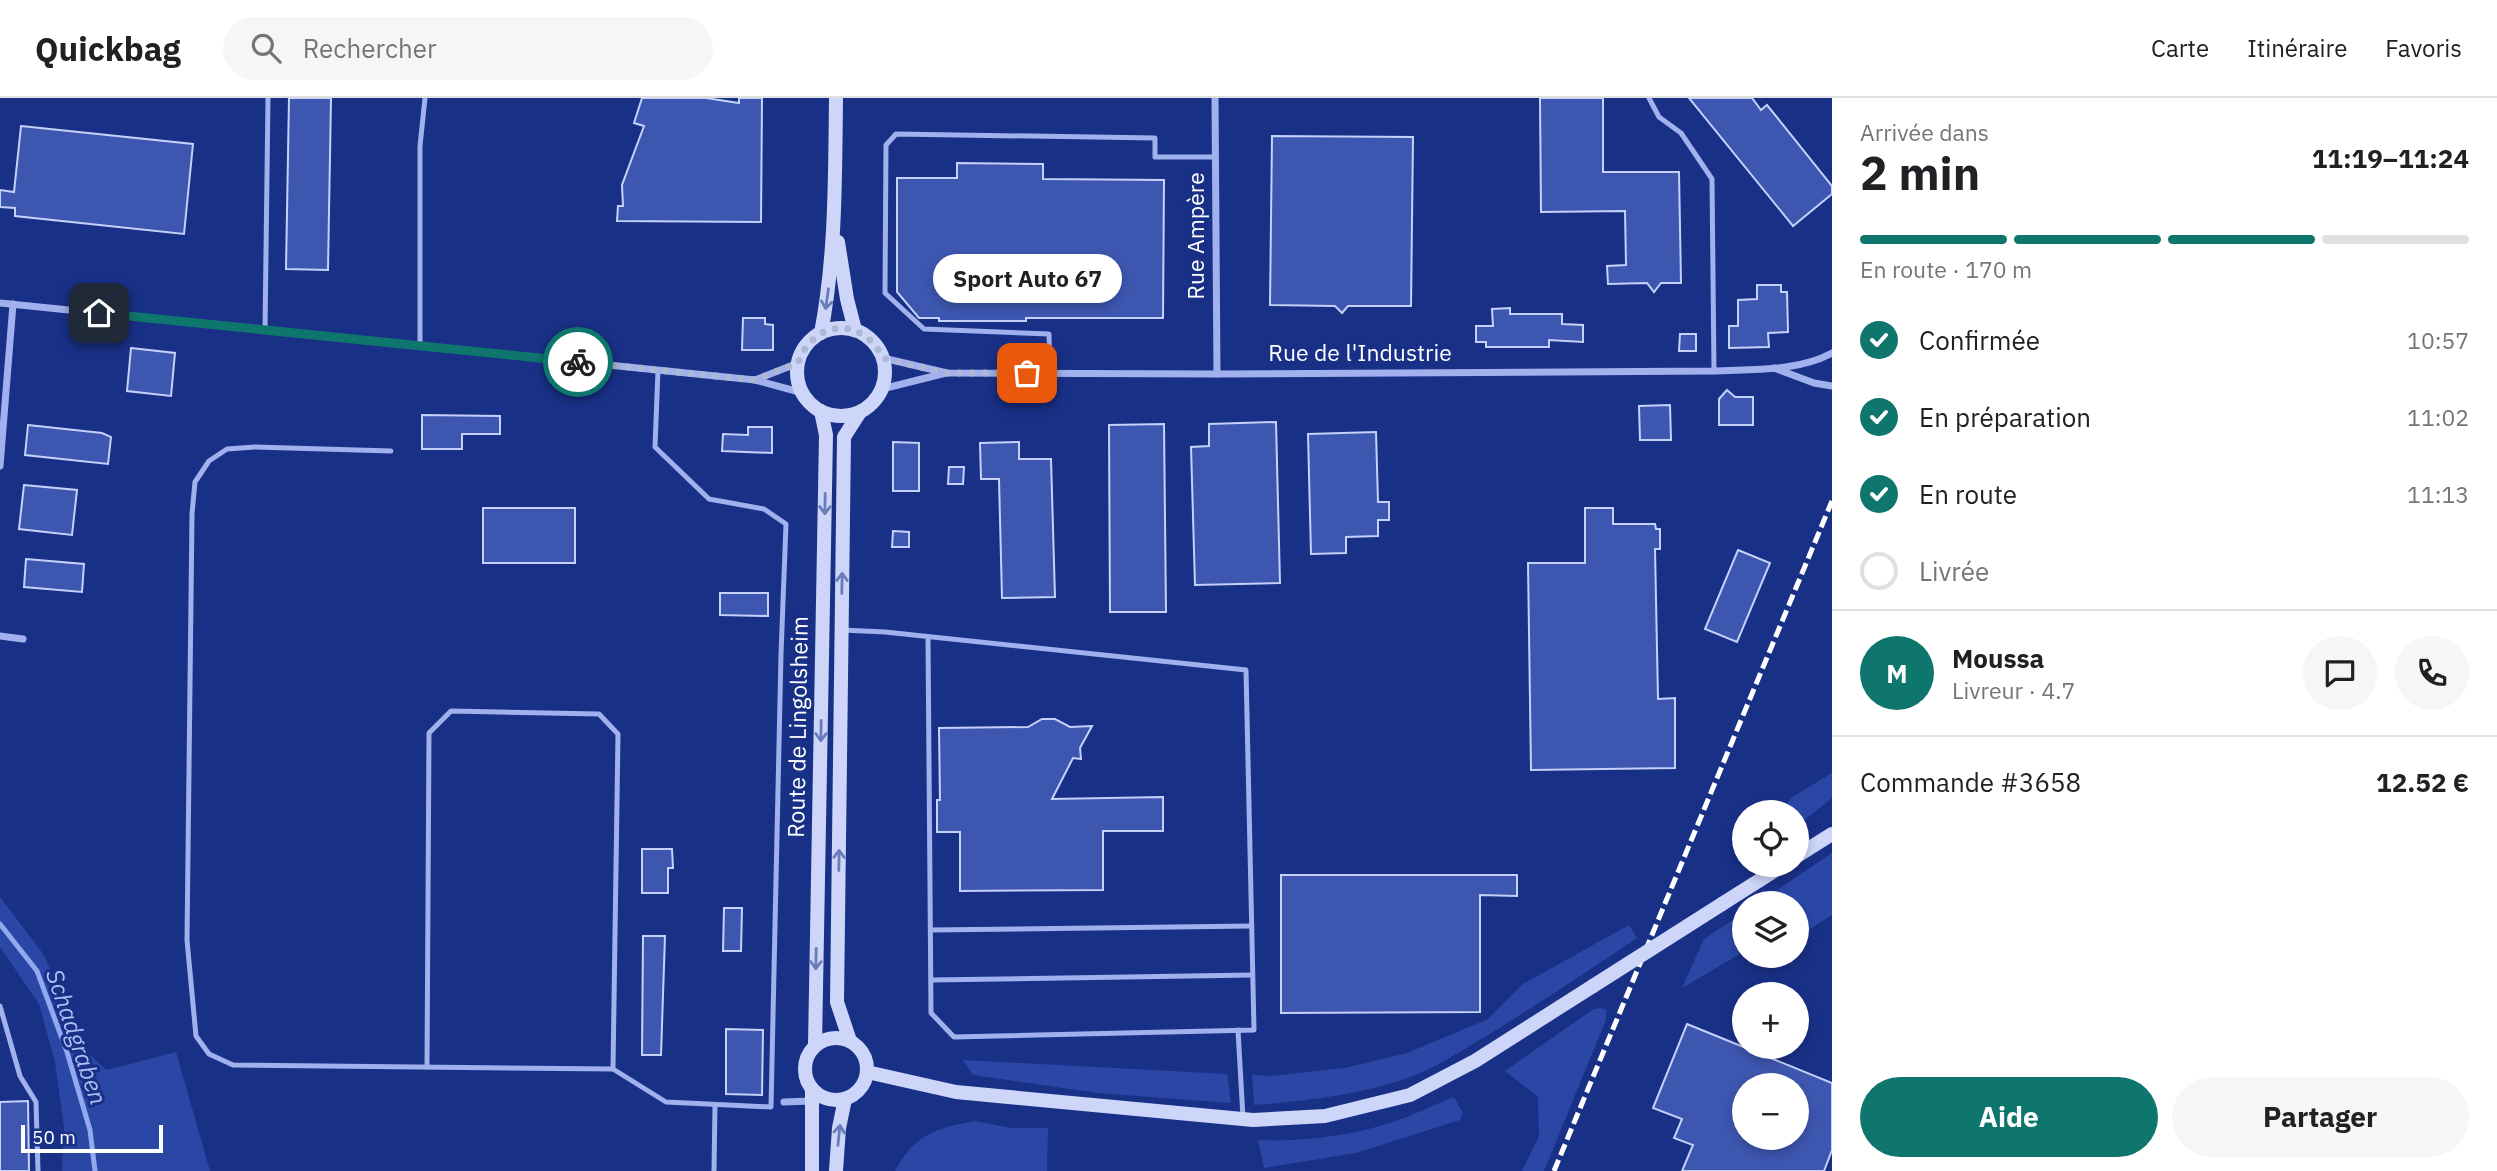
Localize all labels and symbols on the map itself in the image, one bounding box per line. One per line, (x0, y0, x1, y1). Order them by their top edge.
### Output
street label: Rue Ampère (1180, 172, 1210, 300)
callout: Sport Auto 67 (932, 254, 1122, 303)
pin (69, 283, 129, 343)
one-way arrow (820, 288, 833, 310)
courier (543, 327, 613, 397)
street label: Rue de l'Industrie (1268, 337, 1452, 367)
pin (997, 343, 1057, 403)
one-way arrow (818, 492, 832, 515)
one-way arrow (835, 572, 849, 595)
street label: Route de Lingolsheim (780, 616, 814, 838)
one-way arrow (814, 719, 827, 742)
one-way arrow (832, 849, 846, 872)
one-way arrow (809, 947, 823, 970)
water label: Schadgraben (39, 965, 115, 1109)
scale bar (21, 1122, 163, 1154)
one-way arrow (833, 1124, 846, 1146)

